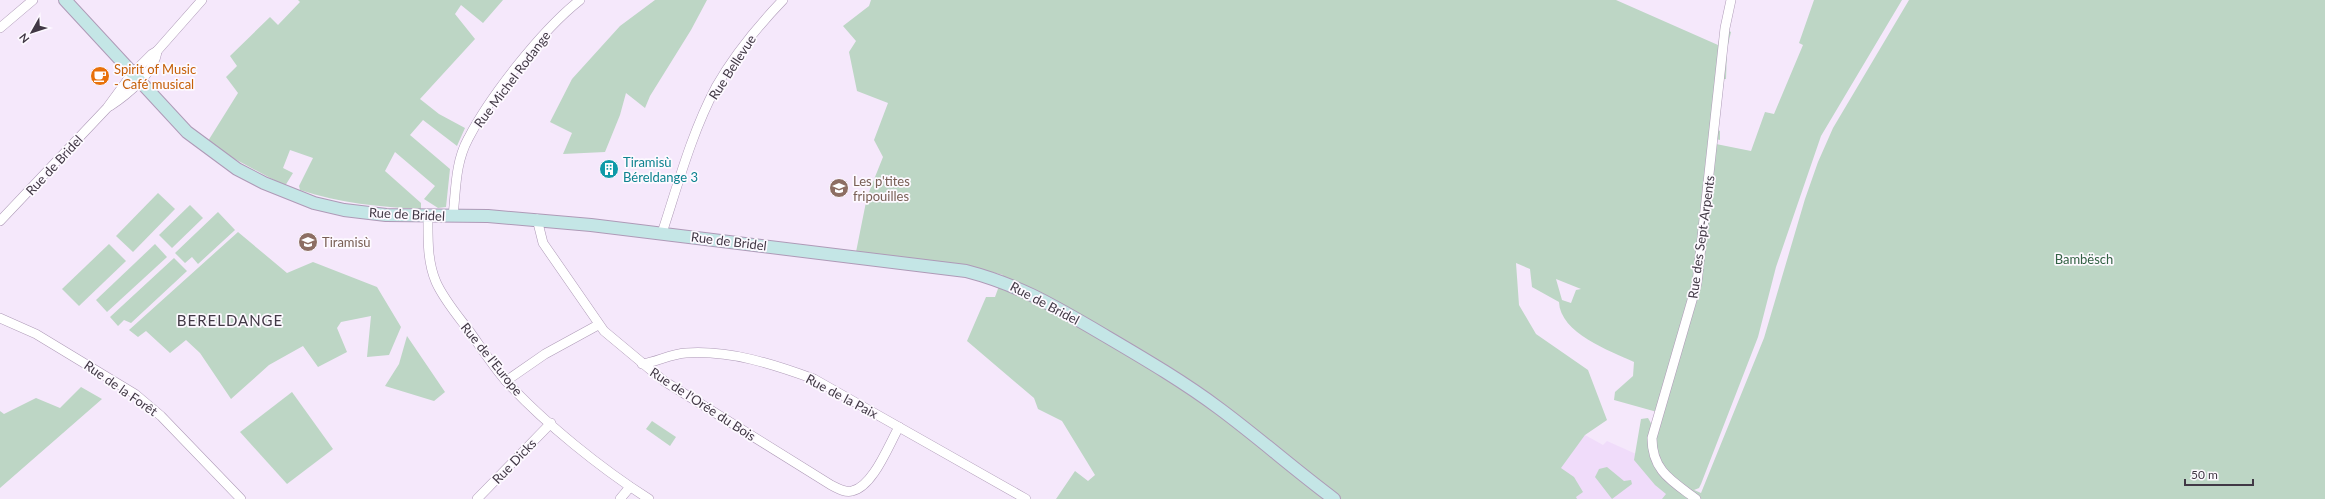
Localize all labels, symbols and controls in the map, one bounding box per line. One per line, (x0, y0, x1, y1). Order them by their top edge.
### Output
north arrow (12, 12, 52, 52)
street label: Rue Michel Rodange (470, 27, 554, 130)
text: N (16, 31, 32, 46)
street label: Rue Bellevue (705, 31, 759, 102)
place label: Spirit of Music - Café musical (114, 61, 196, 92)
cafe icon: Spirit of Music - Café musical (89, 65, 111, 87)
street label: Rue de Bridel (22, 132, 86, 198)
place label: Tiramisù Béreldange 3 (623, 154, 698, 185)
building icon: Tiramisù Béreldange 3 (598, 158, 620, 180)
place label: Les p'tites fripouilles (853, 173, 910, 204)
street label: Rue des Sept-Arpents (1684, 174, 1718, 300)
school or university icon: Les p'tites fripouilles (828, 177, 850, 199)
street label: Rue de Bridel (369, 204, 445, 224)
street label: Rue de Bridel (690, 228, 768, 254)
school or university icon: Tiramisù (297, 231, 319, 253)
place label: Tiramisù (322, 234, 371, 250)
park label: Bambësch (2055, 251, 2113, 267)
street label: Rue de Bridel (1008, 278, 1082, 328)
district label: BERELDANGE (177, 311, 283, 329)
street label: Rue de l'Europe (458, 319, 526, 399)
street label: Rue de la Forêt (81, 357, 161, 419)
street label: Rue de l'Orée du Bois (647, 364, 759, 444)
street label: Rue de la Paix (803, 370, 881, 422)
street label: Rue Dicks (489, 435, 540, 487)
scale bar (2185, 461, 2253, 487)
text: 50 m (2191, 467, 2218, 482)

